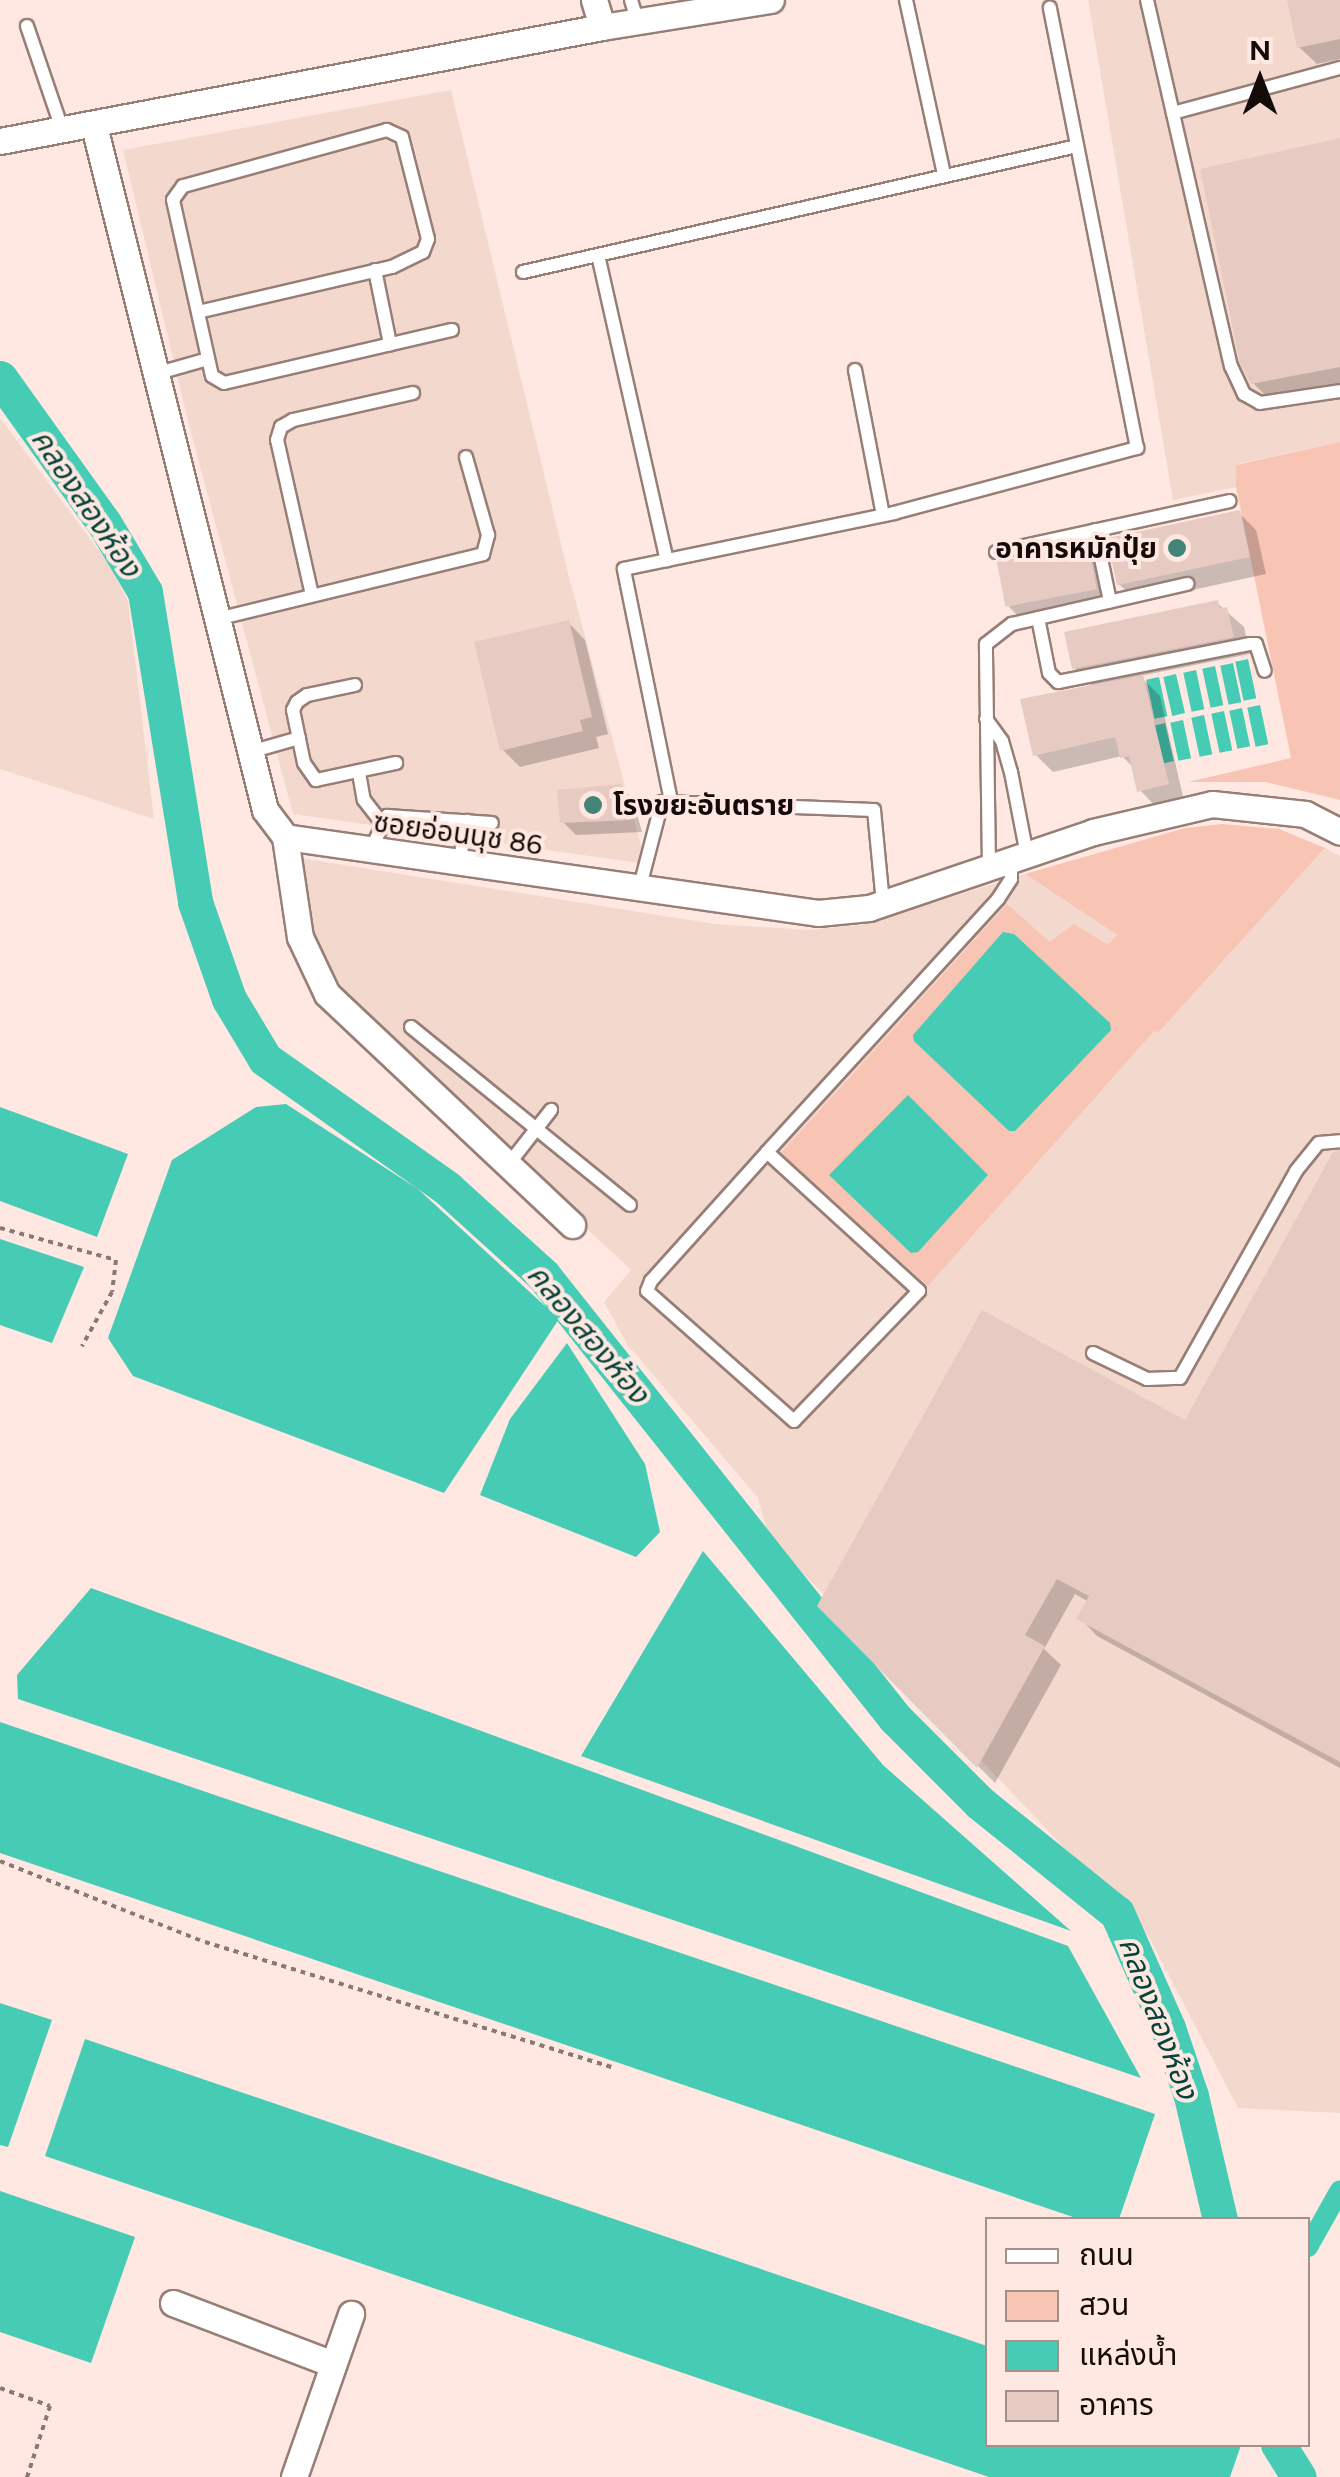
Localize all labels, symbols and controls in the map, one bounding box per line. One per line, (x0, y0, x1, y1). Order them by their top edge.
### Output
north arrow (1210, 30, 1310, 130)
text: N (1249, 33, 1271, 67)
water label: คลองสองห้อง (23, 422, 149, 584)
place label: อาคารหมักปุ๋ย (995, 531, 1157, 565)
marker: อาคารหมักปุ๋ย (1166, 537, 1188, 559)
place label: โรงขยะอันตราย (613, 788, 794, 822)
marker: โรงขยะอันตราย (582, 794, 604, 816)
street label: ซอยอ่อนนุช 86 (371, 805, 545, 861)
water label: คลองสองห้อง (519, 1257, 657, 1411)
water label: คลองสองห้อง (1111, 1932, 1205, 2104)
legend (985, 2217, 1310, 2447)
text: ถนน (1079, 2236, 1134, 2273)
text: สวน (1079, 2286, 1129, 2323)
text: แหล่งน้ำ (1079, 2336, 1177, 2373)
text: อาคาร (1079, 2386, 1154, 2423)

